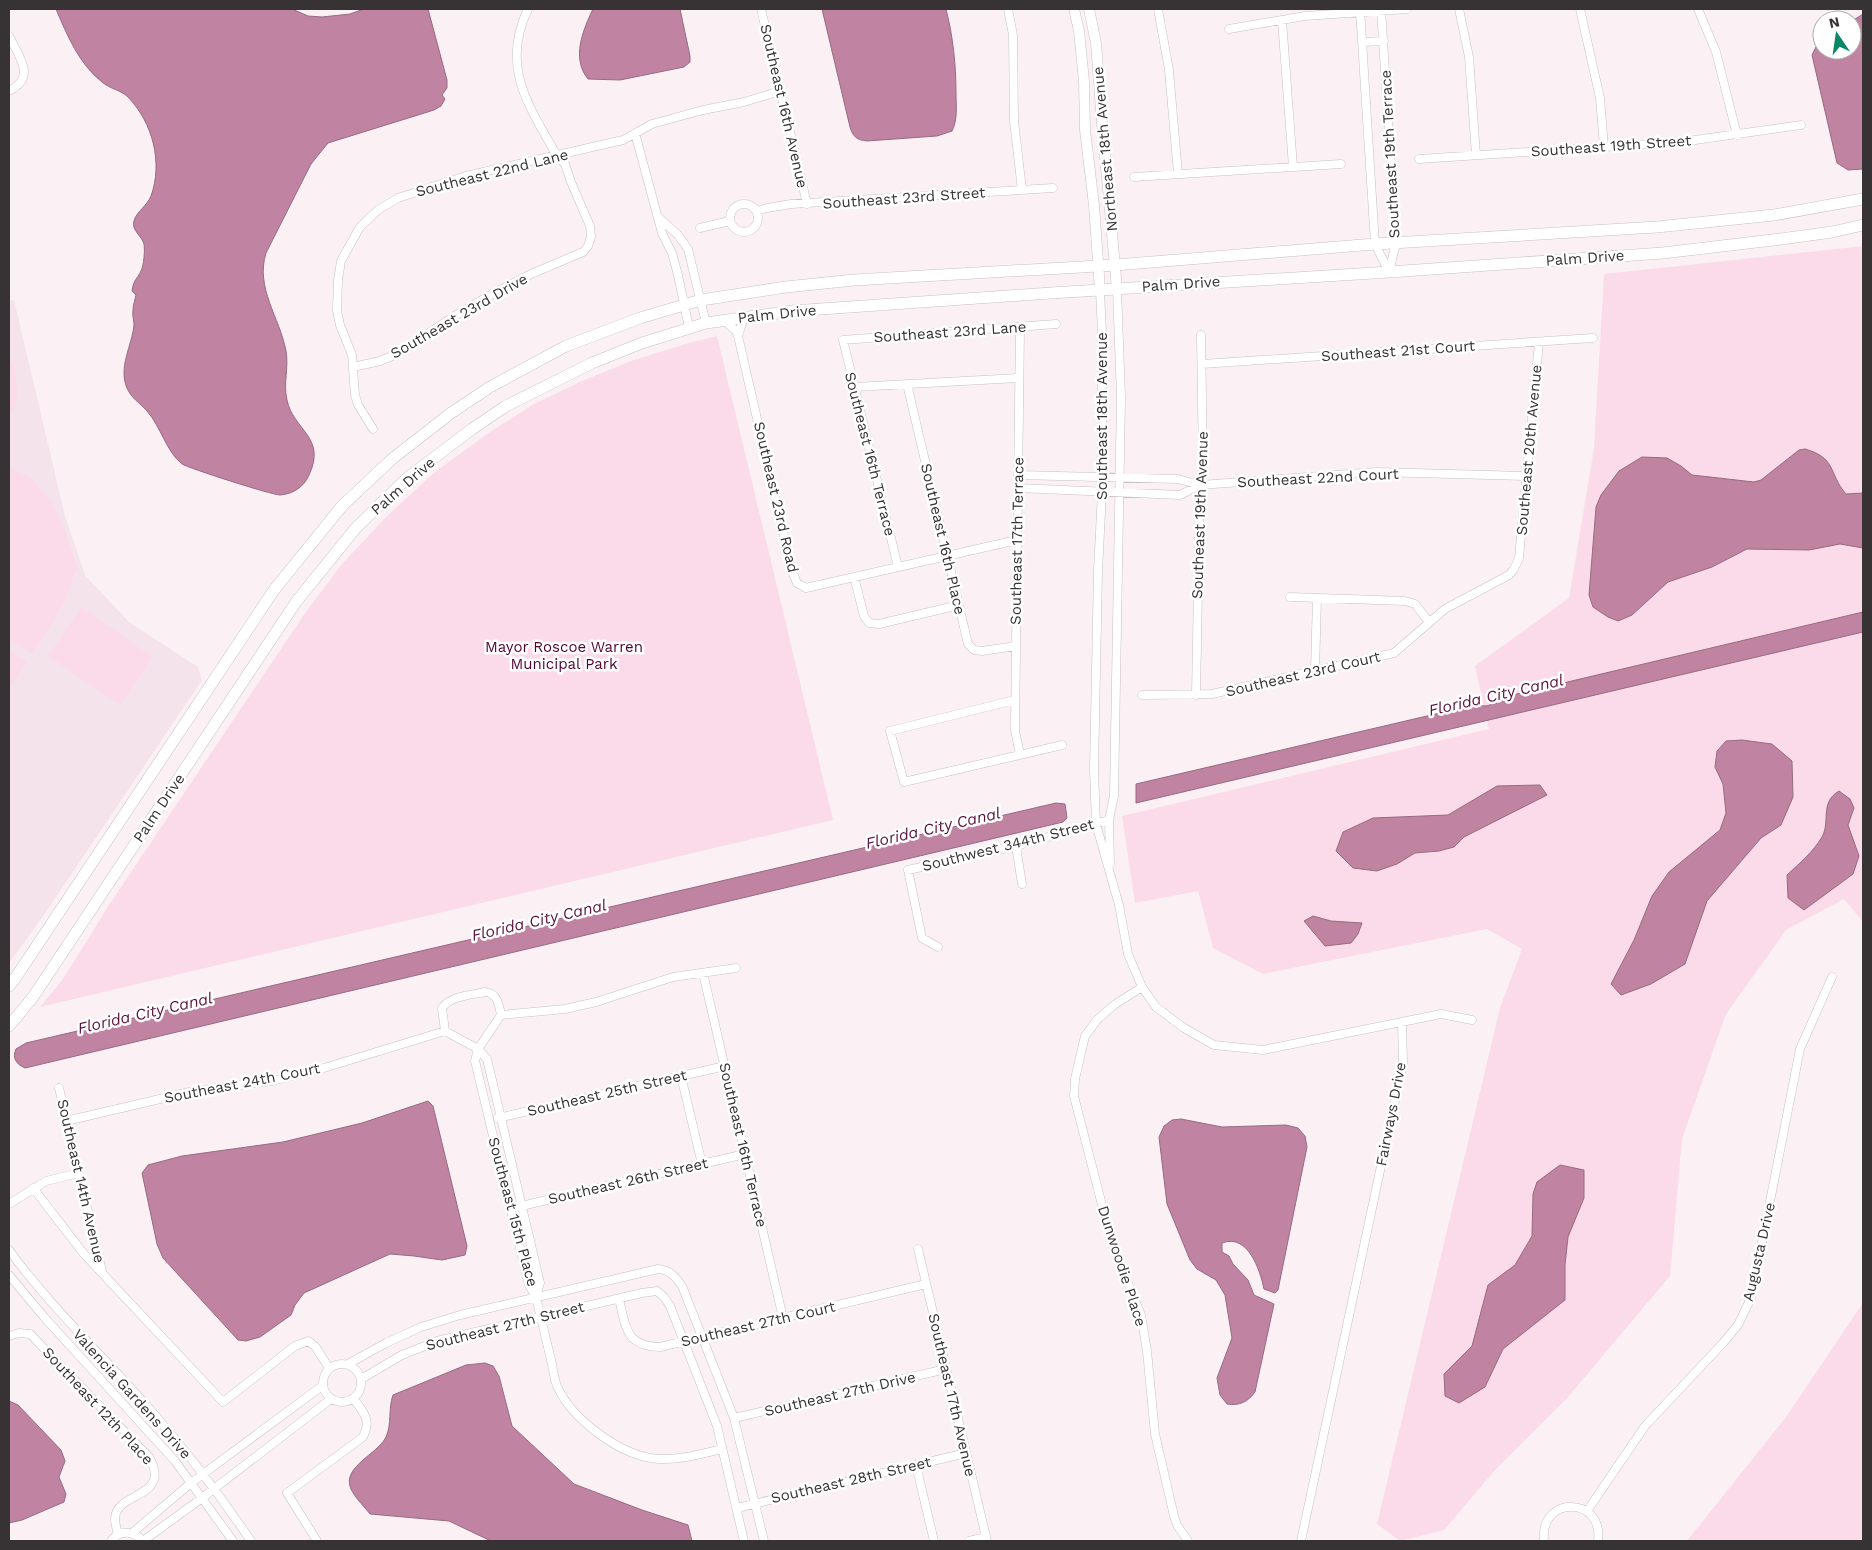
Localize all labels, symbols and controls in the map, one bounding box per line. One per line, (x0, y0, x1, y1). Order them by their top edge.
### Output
north arrow (1812, 10, 1862, 60)
text: N (1827, 13, 1841, 31)
street label: Southeast 16th Avenue (756, 22, 812, 190)
street label: Northeast 18th Avenue (1089, 66, 1121, 232)
street label: Southeast 19th Terrace (1377, 69, 1403, 239)
street label: Southeast 19th Street (1530, 131, 1692, 161)
street label: Southeast 22nd Lane (414, 145, 570, 201)
street label: Southeast 23rd Street (822, 183, 987, 213)
street label: Palm Drive (1545, 246, 1625, 270)
street label: Southeast 23rd Drive (387, 269, 531, 363)
street label: Palm Drive (1141, 272, 1221, 296)
street label: Palm Drive (737, 301, 817, 327)
street label: Southeast 23rd Lane (873, 318, 1027, 346)
street label: Southeast 18th Avenue (1093, 332, 1111, 500)
street label: Southeast 21st Court (1320, 337, 1476, 365)
street label: Southeast 20th Avenue (1513, 364, 1545, 536)
street label: Southeast 16th Terrace (841, 370, 899, 538)
street label: Southeast 23rd Road (750, 420, 802, 574)
street label: Southeast 19th Avenue (1188, 431, 1212, 599)
street label: Palm Drive (367, 453, 439, 519)
street label: Southeast 17th Terrace (1007, 457, 1027, 625)
street label: Southeast 16th Place (917, 462, 969, 616)
street label: Southeast 22nd Court (1237, 465, 1400, 491)
park label: Mayor Roscoe Warren Municipal Park (485, 638, 643, 673)
street label: Southeast 23rd Court (1224, 647, 1383, 701)
water label: Florida City Canal (1427, 670, 1566, 720)
street label: Palm Drive (129, 770, 189, 846)
water label: Florida City Canal (864, 803, 1003, 853)
street label: Southwest 344th Street (920, 815, 1096, 875)
water label: Florida City Canal (470, 895, 609, 945)
water label: Florida City Canal (76, 988, 215, 1038)
street label: Southeast 24th Court (162, 1059, 322, 1107)
street label: Southeast 16th Terrace (715, 1061, 771, 1229)
street label: Fairways Drive (1372, 1061, 1410, 1167)
street label: Southeast 25th Street (525, 1066, 689, 1120)
street label: Southeast 14th Avenue (53, 1097, 109, 1265)
street label: Southeast 15th Place (484, 1135, 542, 1289)
street label: Southeast 26th Street (546, 1154, 710, 1208)
street label: Augusta Drive (1739, 1201, 1779, 1303)
street label: Dunwoodie Place (1094, 1203, 1150, 1329)
street label: Southeast 27th Street (424, 1297, 587, 1354)
street label: Southeast 27th Court (679, 1297, 838, 1351)
street label: Southeast 17th Avenue (924, 1312, 980, 1478)
street label: Valencia Gardens Drive (69, 1325, 195, 1463)
street label: Southeast 12th Place (39, 1343, 157, 1469)
street label: Southeast 27th Drive (763, 1368, 917, 1420)
street label: Southeast 28th Street (769, 1453, 933, 1507)

